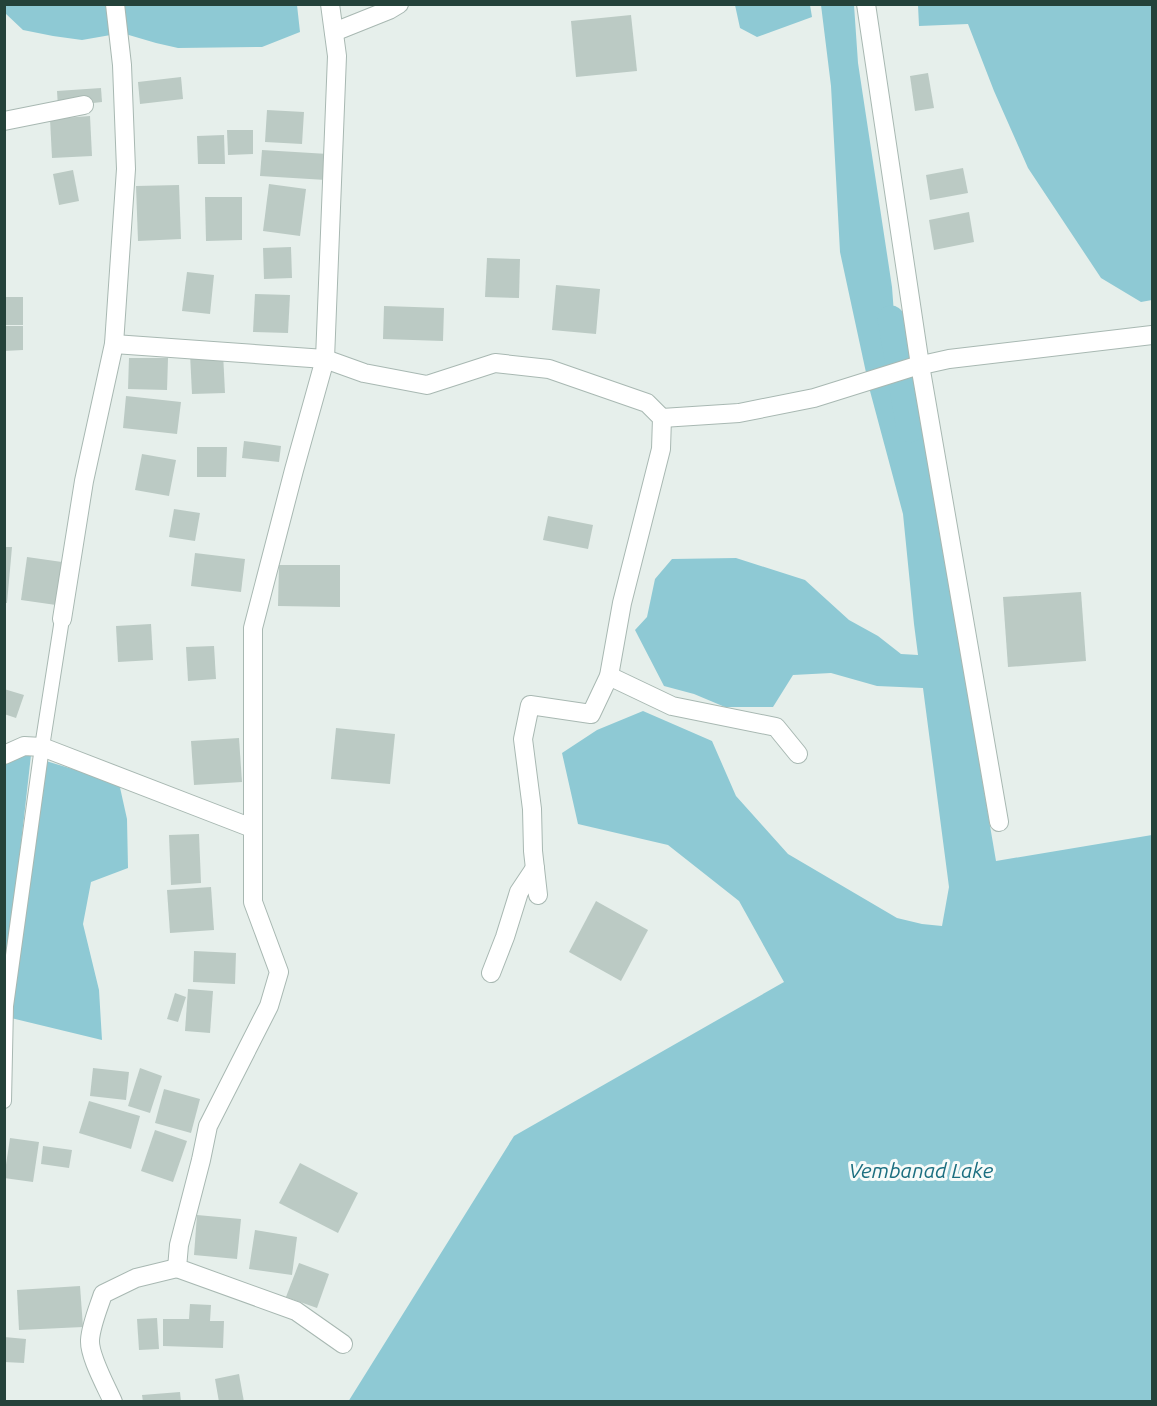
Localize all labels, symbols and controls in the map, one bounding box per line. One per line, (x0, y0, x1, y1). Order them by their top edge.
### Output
water label: Vembanad Lake (849, 1158, 994, 1182)

